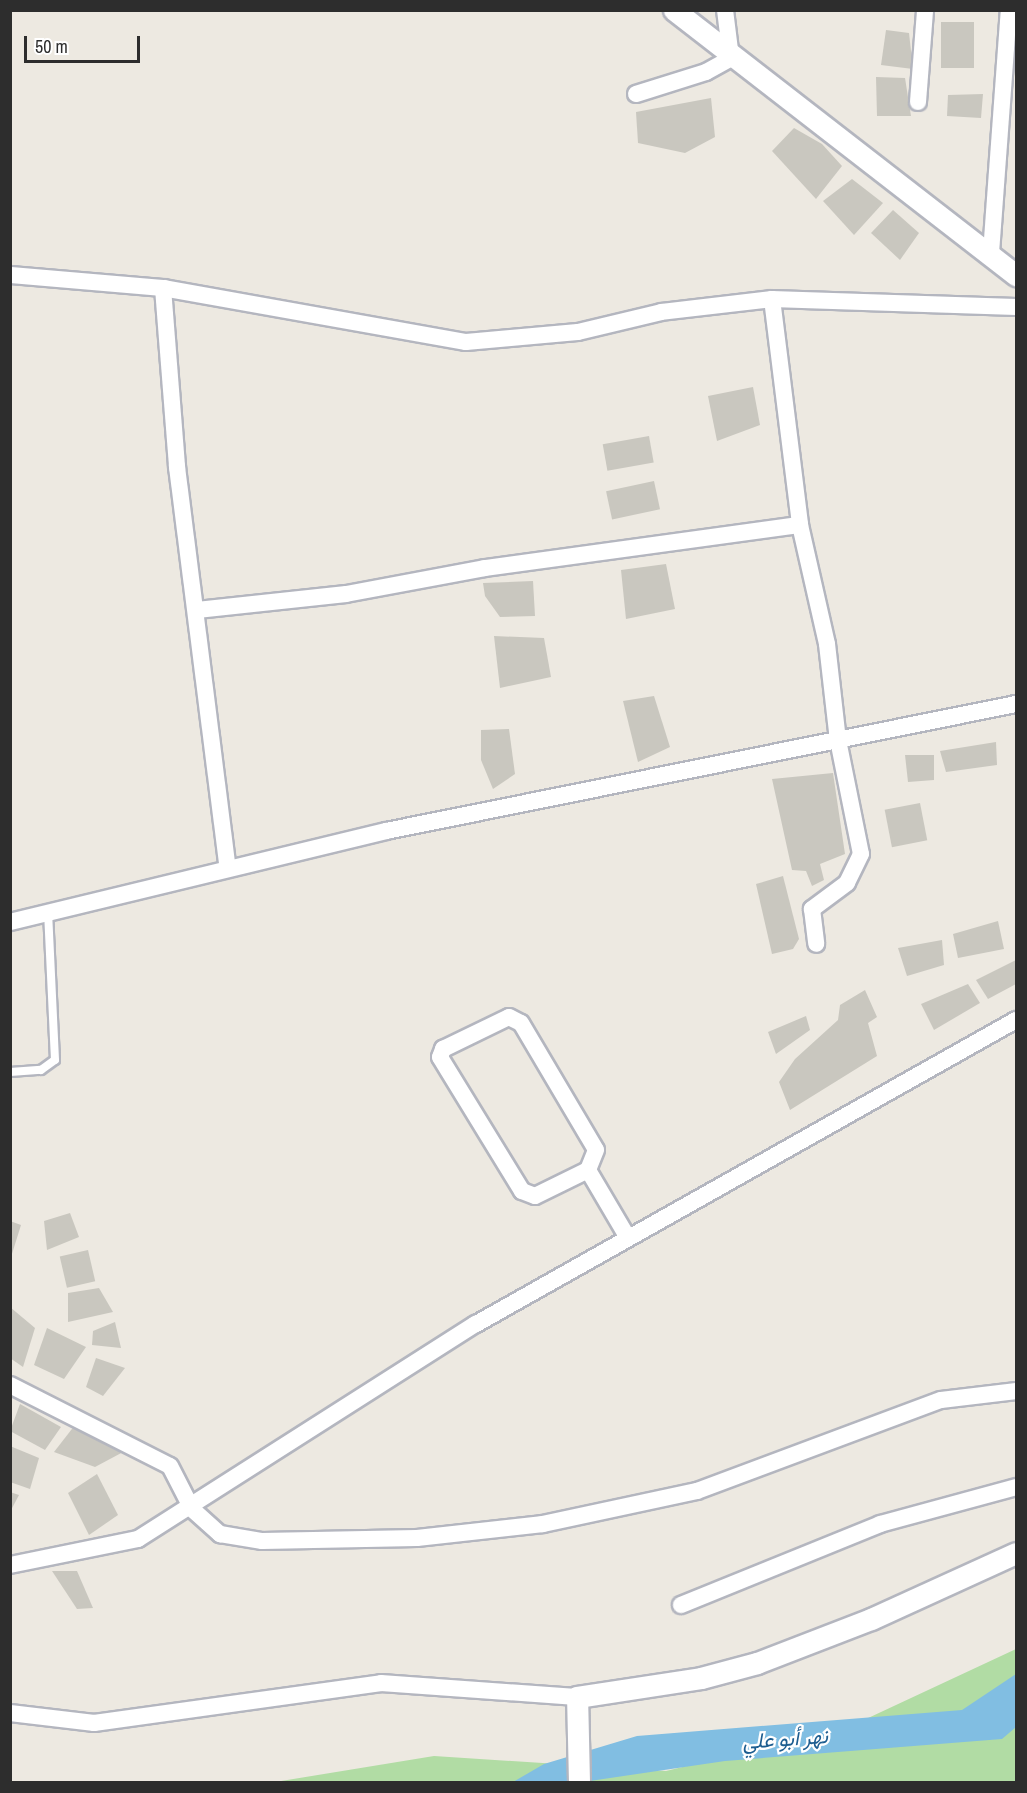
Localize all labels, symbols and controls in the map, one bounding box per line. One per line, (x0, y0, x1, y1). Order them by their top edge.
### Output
scale bar (27, 24, 142, 62)
text: 50 m (35, 34, 68, 59)
water label: نهر أبو علي (741, 1723, 829, 1755)

